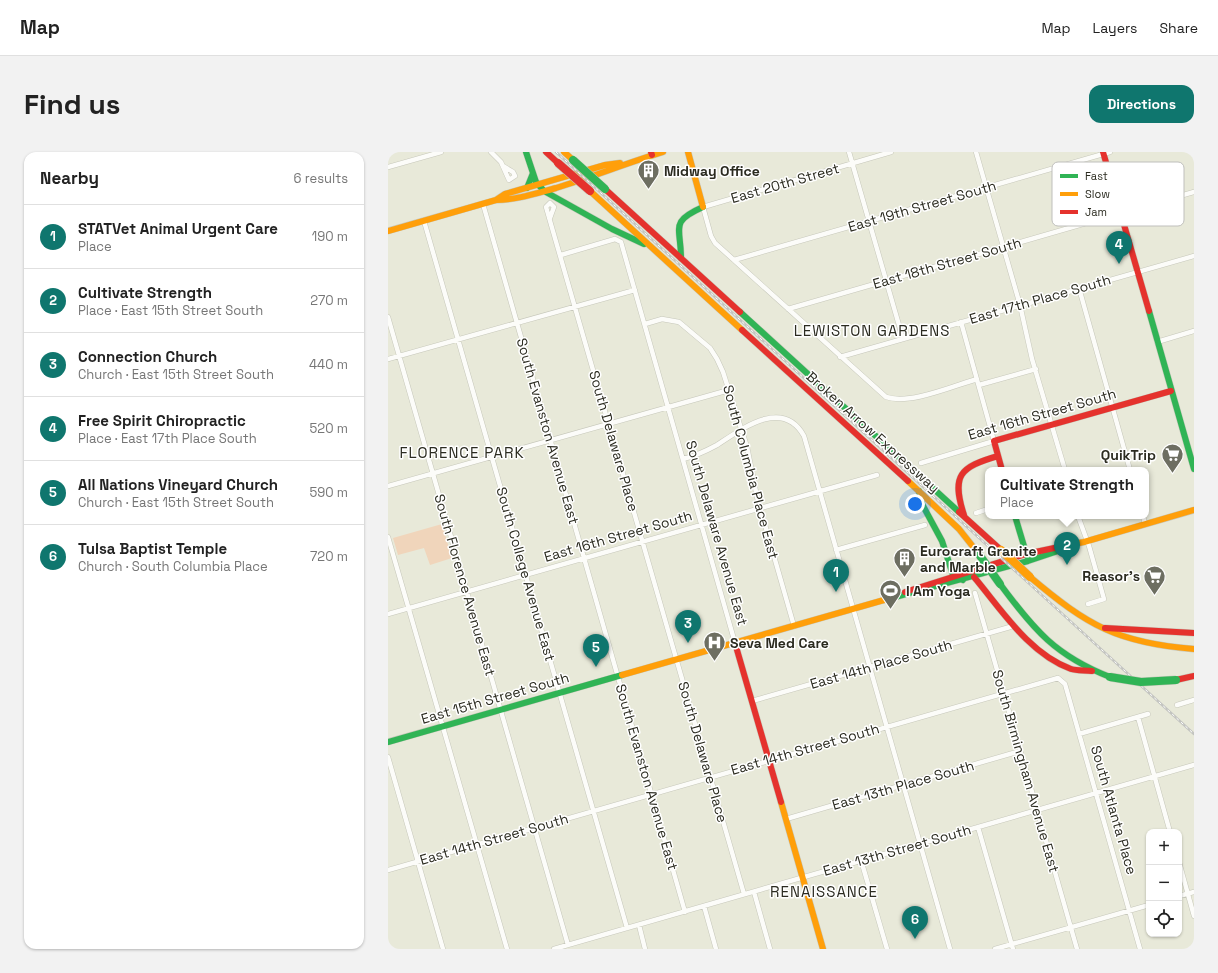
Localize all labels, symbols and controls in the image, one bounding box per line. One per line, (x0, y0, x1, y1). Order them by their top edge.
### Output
text: Map (20, 15, 60, 40)
text: Map (1041, 19, 1071, 37)
text: Layers (1093, 19, 1137, 37)
text: Share (1159, 19, 1198, 37)
button: Directions (1089, 85, 1194, 123)
text: Find us (24, 86, 121, 122)
building icon: Midway Office (636, 158, 662, 191)
street label: East 20th Street (729, 159, 841, 207)
place label: Midway Office (664, 162, 760, 180)
legend (1052, 162, 1184, 226)
text: Nearby (40, 167, 99, 189)
text: Fast (1085, 169, 1108, 183)
text: 6 results (294, 170, 348, 187)
street label: East 19th Street South (846, 176, 998, 236)
text: Slow (1085, 187, 1110, 201)
text: Jam (1085, 205, 1107, 219)
text: STATVet Animal Urgent Care (78, 219, 278, 238)
text: 1 (50, 228, 56, 245)
text: 190 m (312, 228, 348, 245)
pin: 4 (1106, 231, 1132, 264)
street label: East 18th Street South (871, 233, 1023, 293)
text: Place (78, 238, 112, 255)
street label: East 17th Place South (967, 270, 1113, 328)
text: Cultivate Strength (78, 283, 212, 302)
text: 2 (49, 292, 57, 309)
text: 270 m (310, 292, 348, 309)
text: Place · East 15th Street South (78, 302, 263, 319)
district label: LEWISTON GARDENS (794, 321, 950, 340)
street label: South Evanston Avenue East (513, 336, 583, 526)
text: Connection Church (78, 347, 217, 366)
text: 3 (49, 356, 57, 373)
text: 440 m (309, 356, 348, 373)
text: Church · East 15th Street South (78, 366, 274, 383)
street label: Broken Arrow Expressway (803, 367, 943, 497)
street label: South Delaware Place (585, 368, 643, 514)
street label: South Columbia Place East (719, 383, 783, 561)
street label: East 16th Street South (966, 384, 1118, 444)
text: Free Spirit Chiropractic (78, 411, 246, 430)
text: 4 (49, 420, 57, 437)
text: 520 m (310, 420, 348, 437)
text: Place · East 17th Place South (78, 430, 257, 447)
street label: South Delaware Avenue East (682, 438, 752, 628)
supermarket icon: QuikTrip (1159, 442, 1185, 475)
district label: FLORENCE PARK (399, 443, 525, 462)
place label: QuikTrip (1101, 446, 1156, 464)
popup (985, 467, 1149, 519)
text: All Nations Vineyard Church (78, 475, 278, 494)
text: Cultivate Strength (1000, 475, 1134, 494)
text: 5 (49, 484, 57, 501)
text: 590 m (309, 484, 348, 501)
street label: South College Avenue East (492, 485, 560, 663)
street label: South Florence Avenue East (430, 492, 500, 678)
text: Church · East 15th Street South (78, 494, 274, 511)
your location (905, 494, 925, 514)
text: Place (1000, 494, 1034, 511)
street label: East 16th Street South (542, 506, 694, 566)
pin: 2 (1054, 532, 1080, 565)
text: Tulsa Baptist Temple (78, 539, 227, 558)
place label: Eurocraft Granite and Marble (920, 542, 1037, 576)
building icon: Eurocraft Granite and Marble (891, 546, 917, 579)
text: 6 (49, 548, 57, 565)
text: 720 m (310, 548, 348, 565)
text: Church · South Columbia Place (78, 558, 268, 575)
pin: 1 (823, 559, 849, 592)
supermarket icon: Reasor's (1142, 563, 1168, 596)
place label: Reasor's (1082, 567, 1140, 585)
sports icon: I Am Yoga (878, 578, 904, 611)
place label: I Am Yoga (906, 582, 970, 600)
pin: 3 (675, 610, 701, 643)
hospital icon: Seva Med Care (702, 630, 728, 663)
pin: 5 (583, 634, 609, 667)
place label: Seva Med Care (730, 634, 829, 652)
street label: East 14th Place South (808, 635, 954, 693)
street label: East 15th Street South (419, 668, 571, 728)
street label: South Birmingham Avenue East (988, 668, 1064, 874)
street label: South Delaware Place (674, 679, 732, 825)
street label: South Evanston Avenue East (612, 682, 682, 872)
street label: East 14th Street South (729, 719, 881, 779)
street label: South Atlanta Place (1087, 743, 1141, 877)
street label: East 13th Place South (830, 756, 976, 814)
street label: East 14th Street South (418, 809, 570, 869)
street label: East 13th Street South (821, 820, 973, 880)
map controls (1146, 829, 1182, 937)
button: + (1146, 829, 1182, 865)
button: − (1146, 865, 1182, 901)
district label: RENAISSANCE (770, 882, 878, 901)
button: locate (1146, 901, 1182, 937)
pin: 6 (902, 906, 928, 939)

